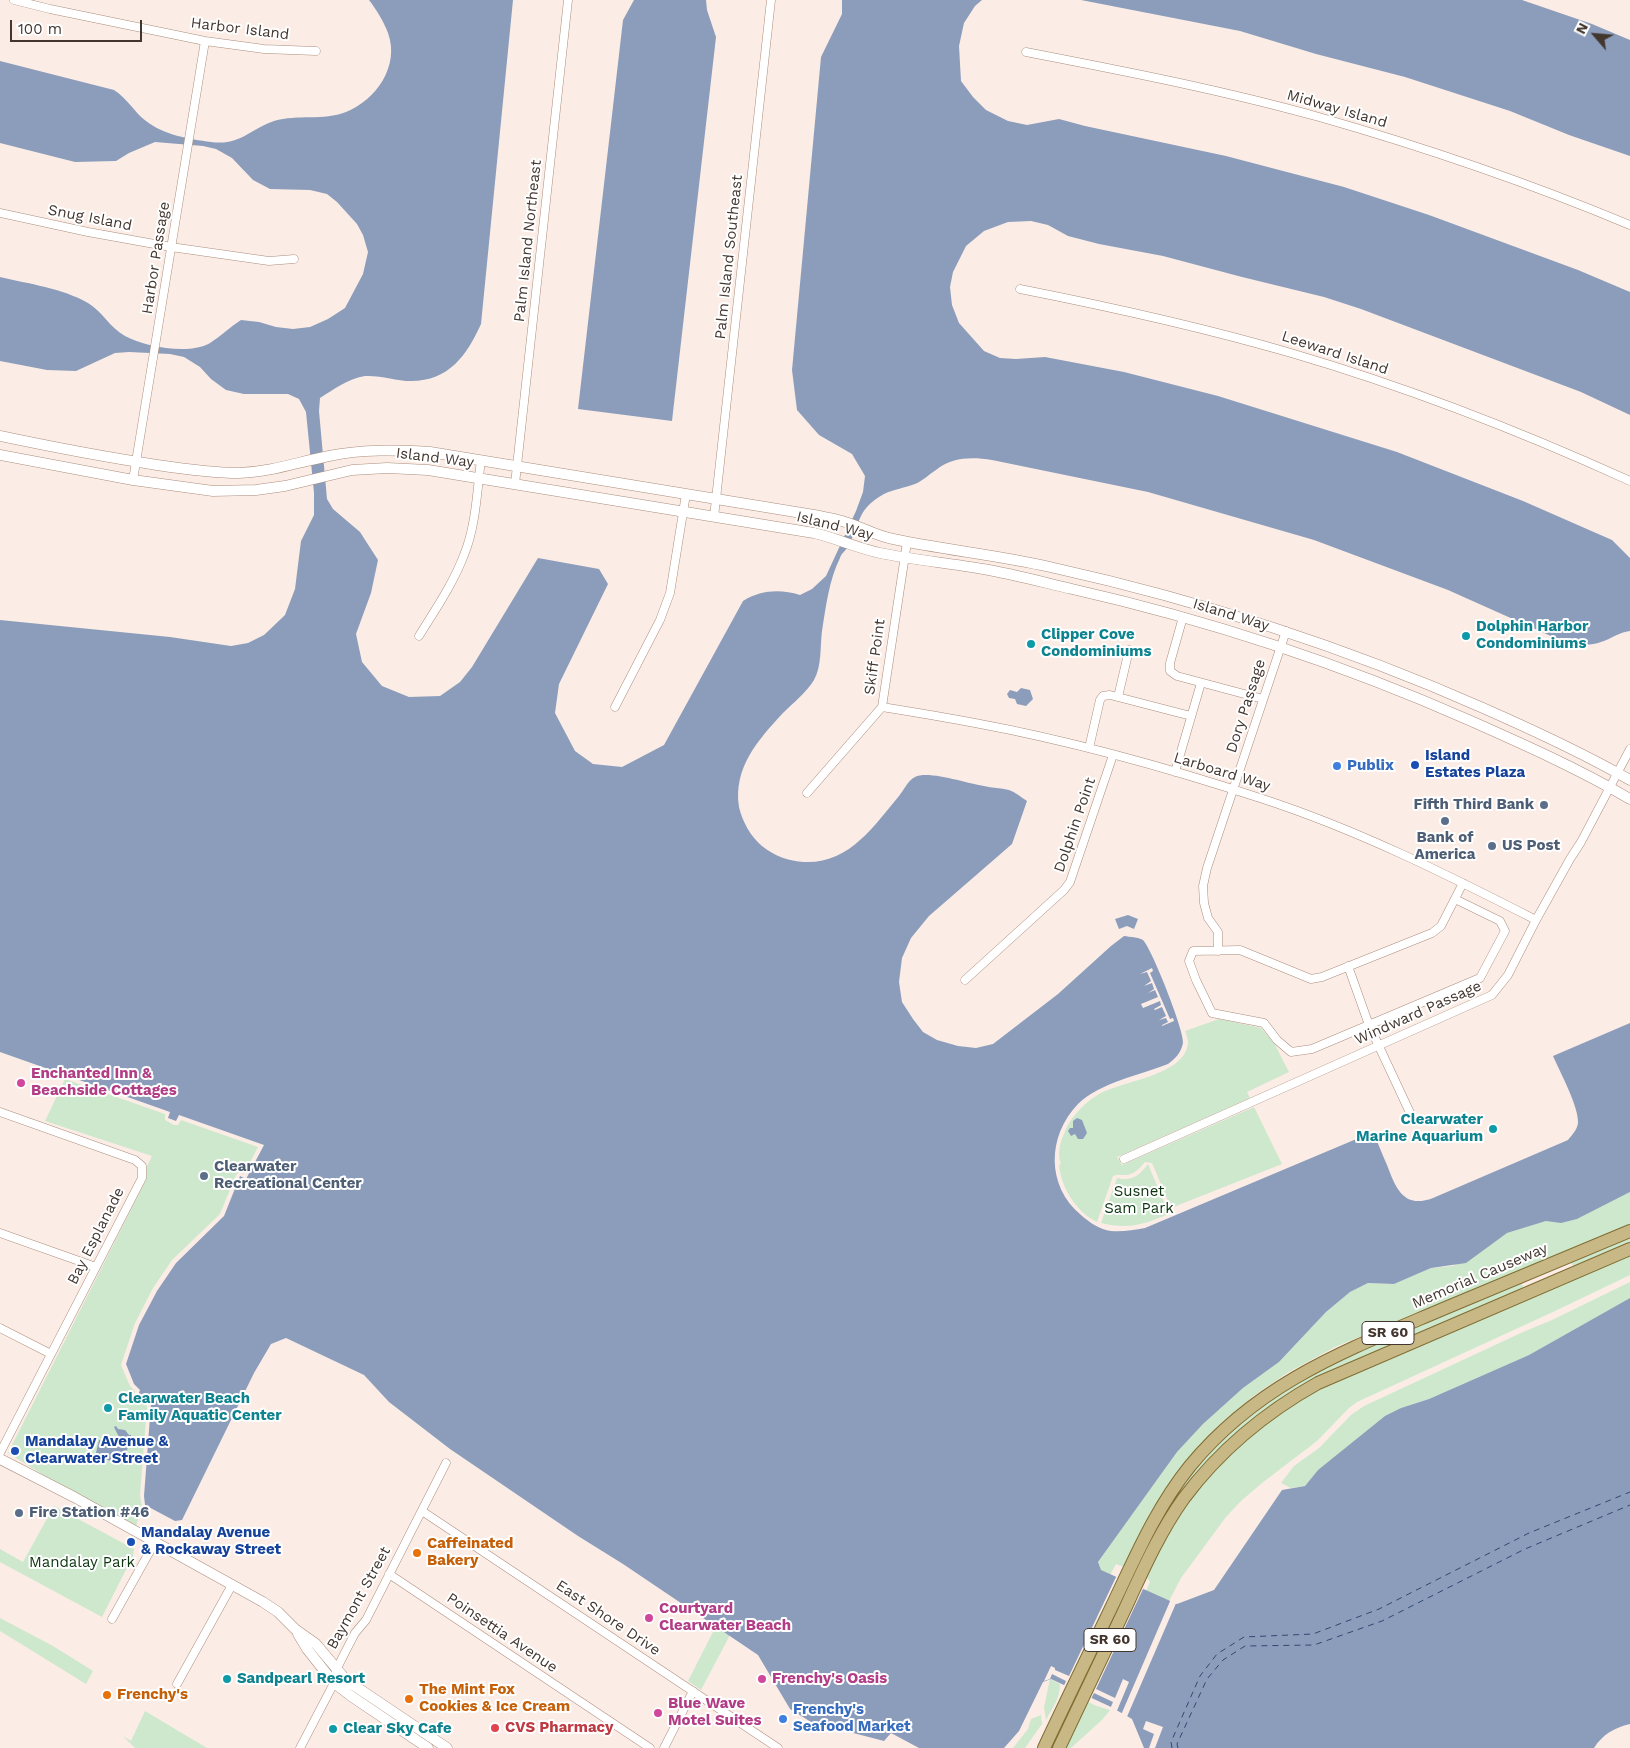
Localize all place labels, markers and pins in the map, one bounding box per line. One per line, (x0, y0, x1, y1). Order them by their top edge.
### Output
place label: Dolphin Harbor Condominiums (1476, 618, 1588, 653)
place label: Clipper Cove Condominiums (1041, 626, 1151, 661)
marker: Dolphin Harbor Condominiums (1460, 630, 1472, 642)
marker: Clipper Cove Condominiums (1025, 638, 1037, 650)
place label: Island Estates Plaza (1425, 747, 1525, 782)
place label: Publix (1347, 757, 1394, 775)
marker: Island Estates Plaza (1409, 759, 1421, 771)
marker: Publix (1331, 760, 1343, 772)
place label: Fifth Third Bank (1413, 796, 1534, 814)
marker: Fifth Third Bank (1538, 799, 1550, 811)
marker: Bank of America (1439, 815, 1451, 827)
place label: Bank of America (1415, 829, 1475, 864)
place label: US Post (1502, 837, 1560, 855)
marker: US Post (1486, 840, 1498, 852)
place label: Enchanted Inn & Beachside Cottages (31, 1065, 177, 1100)
marker: Enchanted Inn & Beachside Cottages (15, 1077, 27, 1089)
place label: Clearwater Marine Aquarium (1356, 1111, 1483, 1146)
marker: Clearwater Marine Aquarium (1487, 1123, 1499, 1135)
place label: Clearwater Recreational Center (214, 1158, 362, 1193)
marker: Clearwater Recreational Center (198, 1170, 210, 1182)
place label: Clearwater Beach Family Aquatic Center (118, 1390, 282, 1425)
marker: Clearwater Beach Family Aquatic Center (102, 1402, 114, 1414)
place label: Mandalay Avenue & Clearwater Street (25, 1433, 168, 1468)
marker: Mandalay Avenue & Clearwater Street (9, 1445, 21, 1457)
place label: Fire Station #46 (29, 1504, 149, 1522)
marker: Fire Station #46 (13, 1507, 25, 1519)
place label: Mandalay Avenue & Rockaway Street (141, 1524, 281, 1559)
place label: Caffeinated Bakery (427, 1535, 513, 1570)
marker: Mandalay Avenue & Rockaway Street (125, 1536, 137, 1548)
marker: Caffeinated Bakery (411, 1547, 423, 1559)
place label: Courtyard Clearwater Beach (659, 1600, 791, 1635)
marker: Courtyard Clearwater Beach (643, 1612, 655, 1624)
place label: Sandpearl Resort (237, 1670, 365, 1688)
place label: Frenchy's Oasis (772, 1670, 887, 1688)
marker: Sandpearl Resort (221, 1673, 233, 1685)
marker: Frenchy's Oasis (756, 1673, 768, 1685)
place label: The Mint Fox Cookies & Ice Cream (419, 1681, 570, 1716)
place label: Frenchy's (117, 1686, 188, 1704)
marker: Frenchy's (101, 1689, 113, 1701)
marker: The Mint Fox Cookies & Ice Cream (403, 1693, 415, 1705)
place label: Blue Wave Motel Suites (668, 1695, 761, 1730)
place label: Frenchy's Seafood Market (793, 1701, 911, 1736)
marker: Blue Wave Motel Suites (652, 1707, 664, 1719)
marker: Frenchy's Seafood Market (777, 1713, 789, 1725)
place label: CVS Pharmacy (505, 1719, 613, 1737)
place label: Clear Sky Cafe (343, 1720, 452, 1738)
marker: CVS Pharmacy (489, 1722, 501, 1734)
marker: Clear Sky Cafe (327, 1723, 339, 1735)

